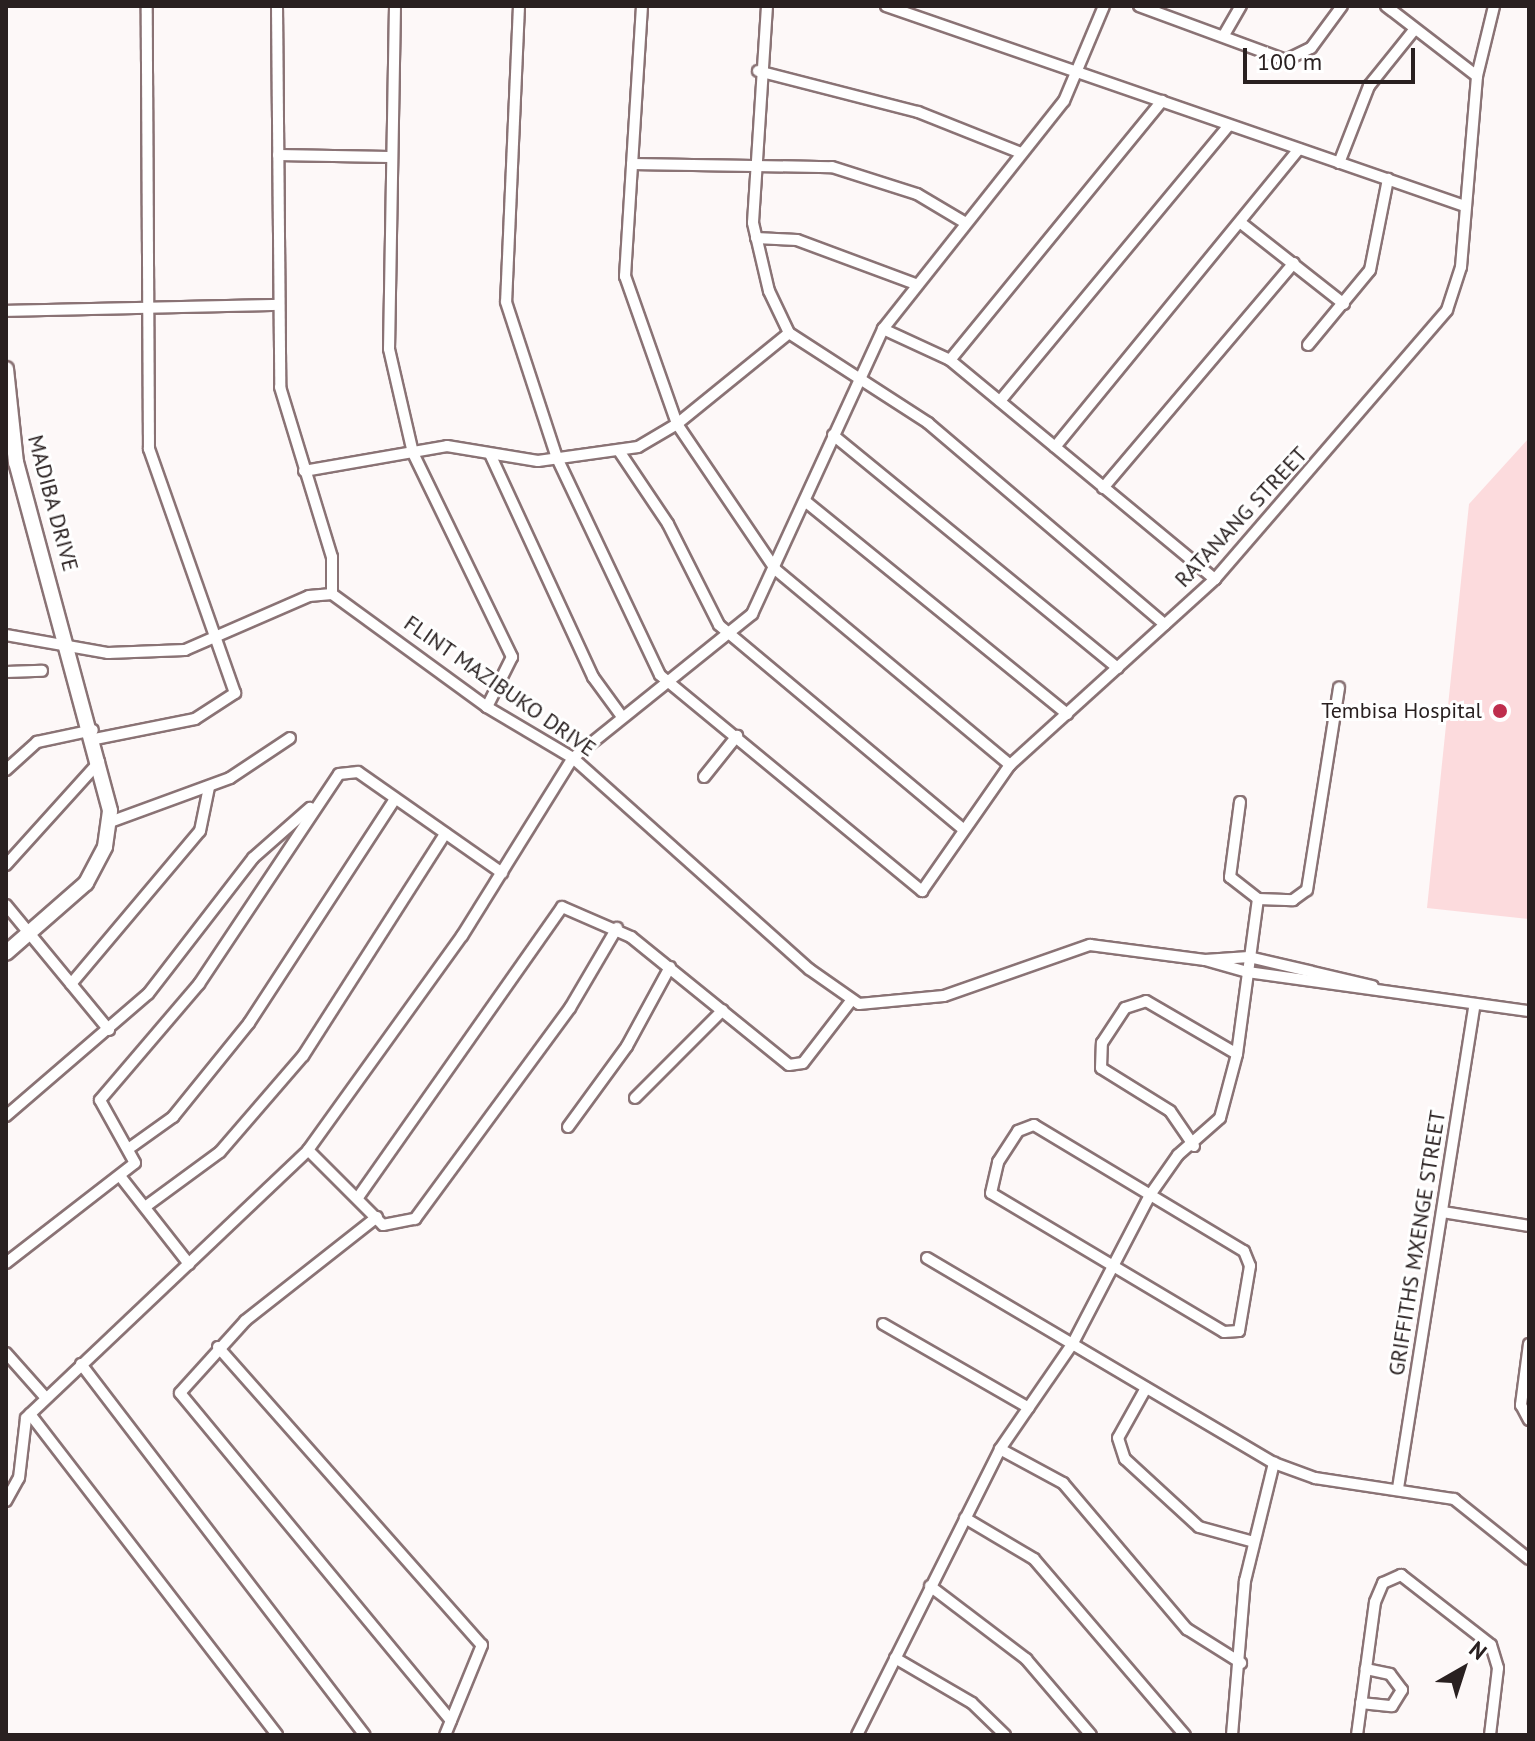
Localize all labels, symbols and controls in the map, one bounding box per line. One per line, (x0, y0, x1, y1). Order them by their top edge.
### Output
scale bar (1247, 32, 1419, 82)
text: 100 m (1257, 46, 1322, 77)
street label: MADIBA DRIVE (22, 432, 84, 574)
street label: RATANANG STREET (1169, 441, 1313, 593)
street label: FLINT MAZIBUKO DRIVE (399, 610, 601, 762)
place label: Tembisa Hospital (1321, 698, 1482, 724)
marker: Tembisa Hospital (1489, 700, 1511, 722)
street label: GRIFFITHS MXENGE STREET (1383, 1109, 1451, 1377)
north arrow (1423, 1629, 1503, 1709)
text: N (1464, 1635, 1493, 1666)

